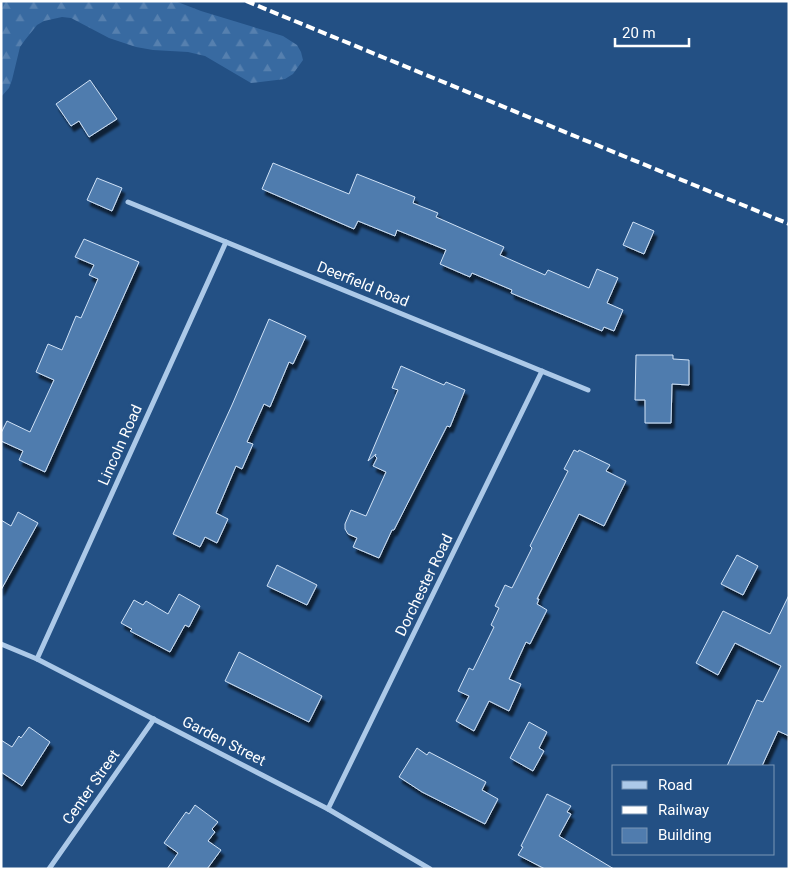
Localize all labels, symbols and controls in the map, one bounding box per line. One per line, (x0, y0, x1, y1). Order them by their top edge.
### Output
scale bar (615, 15, 689, 47)
text: 20 m (622, 24, 656, 42)
street label: Deerfield Road (314, 257, 412, 311)
street label: Lincoln Road (94, 402, 146, 488)
street label: Dorchester Road (392, 531, 456, 639)
street label: Garden Street (179, 712, 269, 770)
street label: Center Street (59, 746, 123, 828)
legend (612, 765, 775, 855)
text: Road (658, 776, 692, 794)
text: Railway (658, 801, 709, 819)
text: Building (658, 826, 712, 844)

